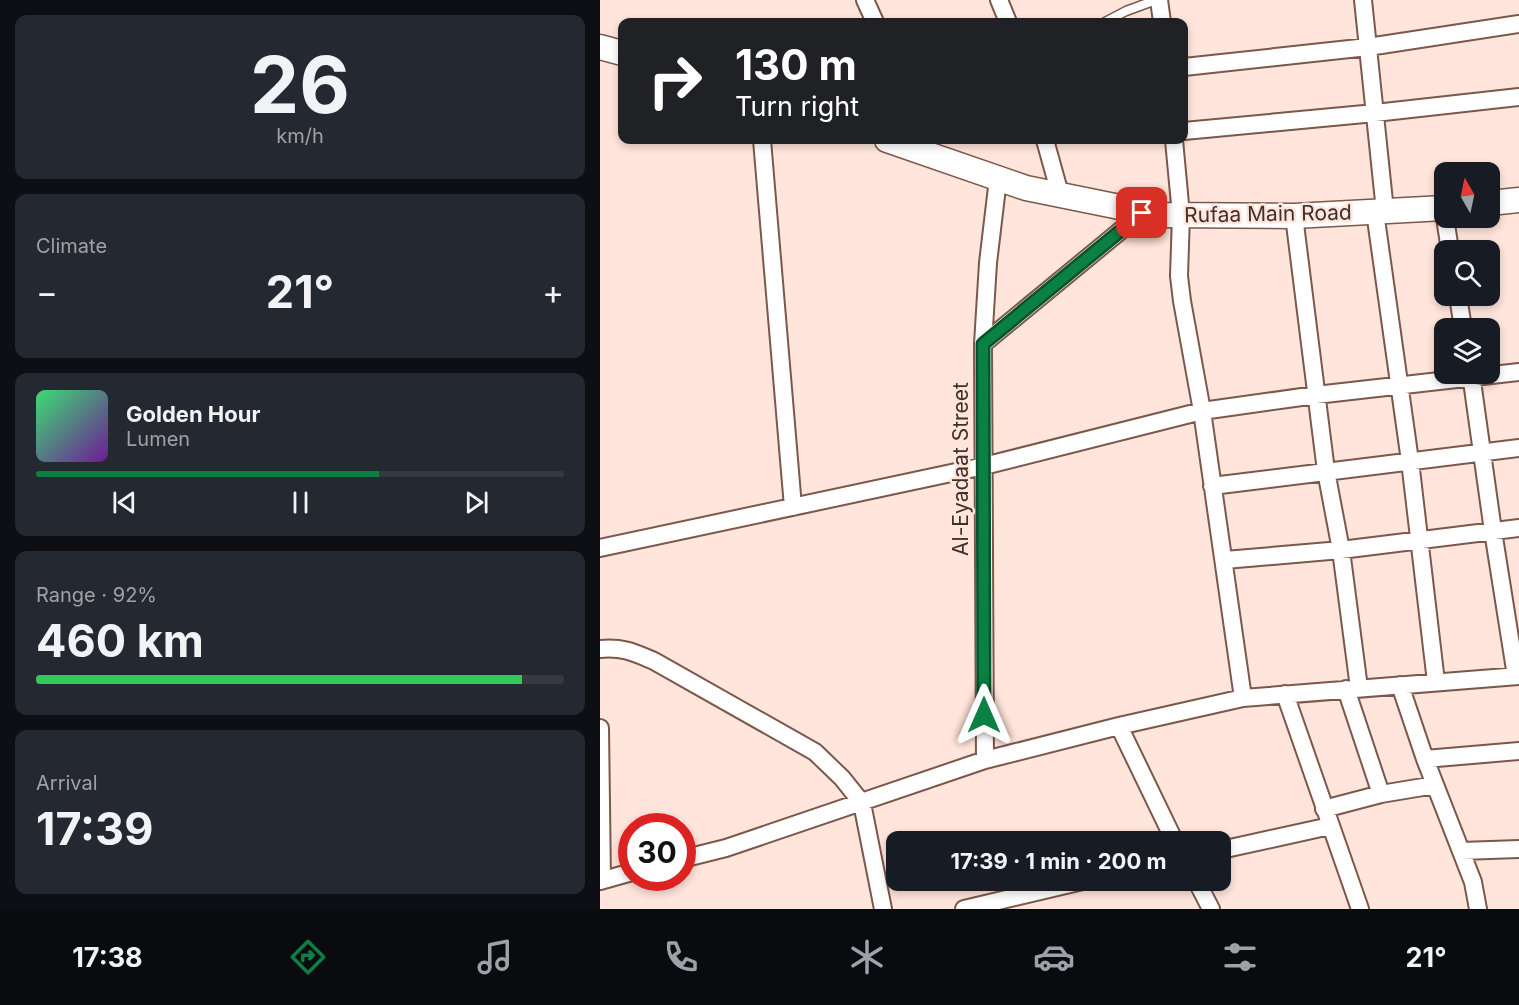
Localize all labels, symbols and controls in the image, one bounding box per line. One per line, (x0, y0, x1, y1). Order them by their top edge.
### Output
text: 26 (250, 37, 350, 132)
text: 130 m (735, 39, 857, 90)
icon: right (636, 42, 714, 120)
text: Turn right (735, 90, 859, 123)
text: km/h (276, 124, 324, 148)
north arrow (1434, 162, 1500, 228)
map controls (1434, 162, 1500, 384)
pin (1116, 187, 1167, 238)
icon: arrive (1125, 196, 1158, 229)
street label: Rufaa Main Road (1184, 200, 1352, 227)
text: Climate (36, 234, 107, 258)
button: search (1434, 240, 1500, 306)
text: 21° (266, 264, 334, 319)
text: − (36, 272, 58, 312)
text: + (542, 272, 564, 312)
button: layers (1434, 318, 1500, 384)
street label: Al-Eyadaat Street (948, 382, 973, 556)
text: Golden Hour (126, 401, 260, 427)
text: Lumen (126, 427, 190, 451)
icon: previous (108, 486, 141, 519)
icon: pause (284, 486, 317, 519)
icon: next (460, 486, 493, 519)
text: Range · 92% (36, 583, 157, 607)
text: 460 km (36, 613, 204, 668)
position arrow (952, 683, 1016, 747)
text: Arrival (36, 771, 98, 795)
text: 17:39 (36, 801, 153, 856)
speed limit sign: 30 (618, 813, 696, 891)
text: 17:39 · 1 min · 200 m (950, 848, 1167, 874)
icon: directions (287, 936, 329, 978)
icon: music (474, 936, 516, 978)
icon: phone (660, 936, 702, 978)
icon: climate (846, 936, 888, 978)
icon: car (1033, 936, 1075, 978)
icon: filters (1219, 936, 1261, 978)
text: 17:38 (72, 941, 143, 974)
text: 21° (1406, 941, 1447, 974)

